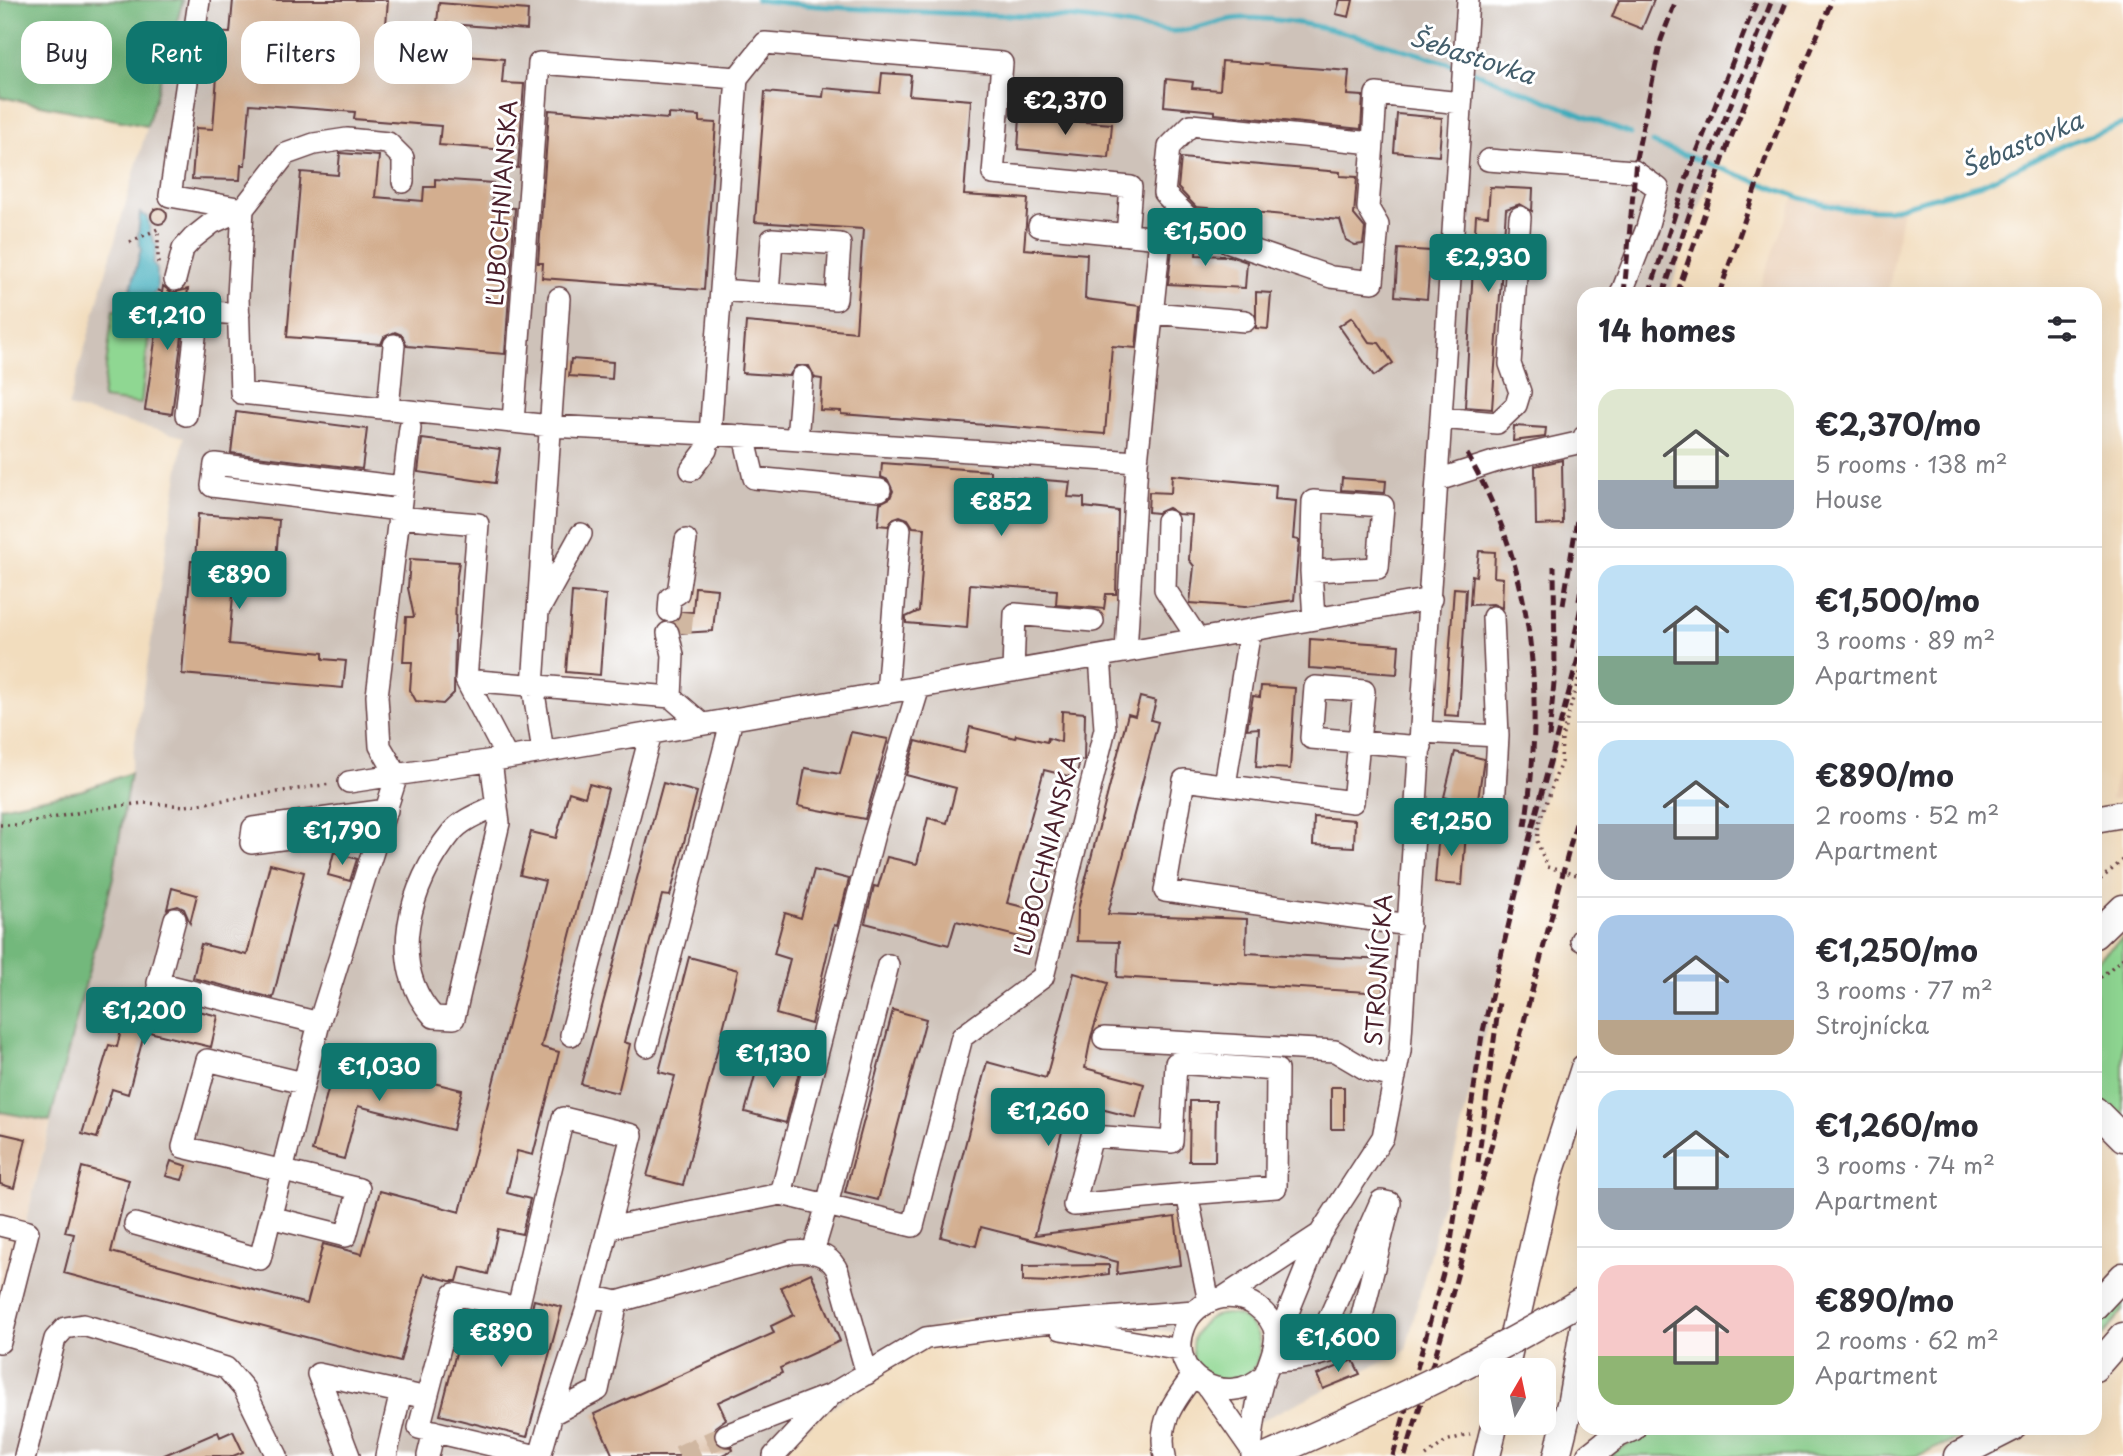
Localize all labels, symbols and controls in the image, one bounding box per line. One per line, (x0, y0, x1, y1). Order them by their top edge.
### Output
water label: Šebastovka (1406, 18, 1541, 92)
chip: Buy (21, 21, 112, 84)
chip: Rent (126, 21, 227, 84)
chip: Filters (241, 21, 360, 84)
chip: New (374, 21, 472, 84)
pin: €2,370 (1008, 78, 1122, 137)
text: €2,370 (1023, 82, 1107, 117)
street label: ĽUBOCHNIANSKA (476, 99, 525, 307)
water label: Šebastovka (1955, 101, 2089, 185)
pin: €1,500 (1148, 208, 1262, 268)
text: €1,500 (1163, 213, 1247, 248)
pin: €2,930 (1431, 234, 1545, 294)
text: €2,930 (1446, 239, 1530, 274)
pin: €1,210 (110, 292, 224, 352)
text: €1,210 (128, 297, 206, 332)
text: 14 homes (1598, 307, 1736, 352)
icon: filters (2043, 310, 2081, 348)
text: €2,370/mo (1815, 401, 1981, 446)
icon: home (1654, 417, 1738, 501)
text: 5 rooms · 138 m² (1815, 446, 2008, 481)
pin: €852 (960, 478, 1042, 538)
text: House (1815, 481, 1882, 516)
text: €852 (970, 483, 1032, 518)
pin: €890 (198, 552, 280, 611)
text: €890 (207, 556, 271, 591)
text: €1,500/mo (1815, 577, 1980, 622)
icon: home (1654, 593, 1738, 677)
text: 3 rooms · 89 m² (1815, 622, 1995, 657)
text: Apartment (1815, 657, 1938, 692)
street label: ĽUBOCHNIANSKA (1004, 750, 1088, 959)
text: €890/mo (1815, 752, 1954, 797)
icon: home (1654, 768, 1738, 852)
text: 2 rooms · 52 m² (1815, 797, 1999, 832)
pin: €1,250 (1394, 798, 1508, 858)
text: €1,250 (1410, 803, 1492, 838)
pin: €1,790 (285, 808, 399, 867)
text: €1,790 (303, 812, 381, 847)
text: Apartment (1815, 832, 1938, 867)
street label: STROJNÍCKA (1355, 893, 1400, 1047)
text: €1,250/mo (1815, 927, 1978, 972)
icon: home (1654, 943, 1738, 1027)
text: 3 rooms · 77 m² (1815, 972, 1993, 1007)
pin: €1,200 (87, 988, 201, 1047)
text: €1,200 (102, 992, 186, 1027)
text: Strojnícka (1815, 1007, 1929, 1042)
pin: €1,130 (716, 1030, 830, 1090)
text: €1,130 (735, 1035, 811, 1070)
pin: €1,030 (322, 1044, 436, 1103)
text: €1,030 (338, 1048, 421, 1083)
pin: €1,260 (991, 1088, 1105, 1148)
text: €1,260 (1007, 1093, 1089, 1128)
text: €1,260/mo (1815, 1102, 1979, 1147)
icon: home (1654, 1118, 1738, 1202)
text: 3 rooms · 74 m² (1815, 1147, 1995, 1182)
text: Apartment (1815, 1182, 1938, 1217)
text: €890/mo (1815, 1277, 1954, 1322)
icon: home (1654, 1293, 1738, 1377)
pin: €890 (460, 1310, 542, 1369)
text: €890 (469, 1314, 533, 1349)
pin: €1,600 (1281, 1314, 1395, 1374)
text: €1,600 (1296, 1319, 1380, 1354)
text: 2 rooms · 62 m² (1815, 1322, 1999, 1357)
text: Apartment (1815, 1357, 1938, 1392)
north arrow (1479, 1358, 1556, 1435)
map controls (1479, 1358, 1556, 1435)

